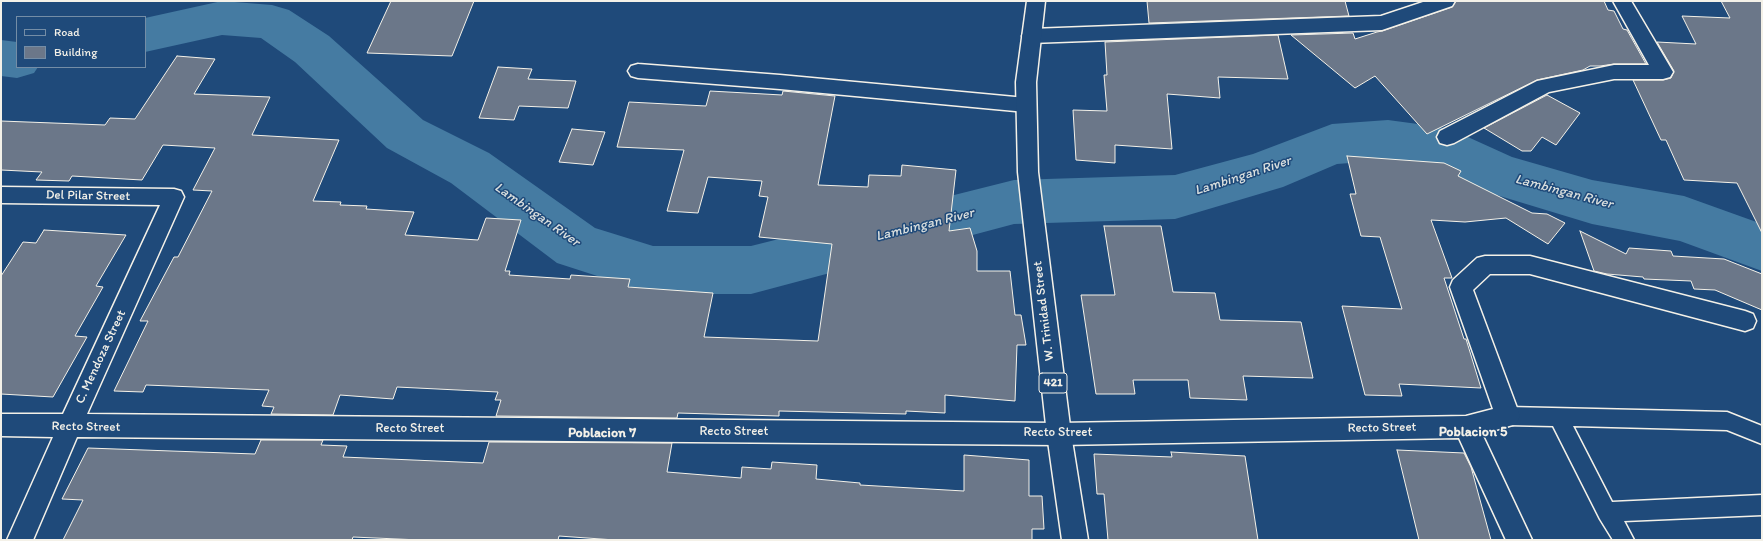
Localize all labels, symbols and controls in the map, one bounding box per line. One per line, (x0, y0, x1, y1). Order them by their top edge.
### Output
legend (16, 16, 146, 68)
text: Road (54, 25, 80, 39)
text: Building (54, 45, 97, 59)
water label: Lambingan River (1193, 152, 1293, 200)
water label: Lambingan River (1513, 171, 1615, 213)
water label: Lambingan River (491, 179, 583, 251)
street label: Del Pilar Street (46, 187, 130, 205)
water label: Lambingan River (874, 205, 976, 245)
street label: W. Trinidad Street (1030, 260, 1058, 362)
street label: C. Mendoza Street (72, 308, 130, 406)
road number: 421 (1039, 373, 1067, 393)
street label: Recto Street (51, 419, 121, 435)
street label: Recto Street (1347, 420, 1417, 436)
street label: Recto Street (376, 421, 444, 437)
street label: Recto Street (700, 424, 768, 440)
district label: Poblacion 5 (1439, 424, 1507, 440)
district label: Poblacion 7 (568, 425, 636, 441)
street label: Recto Street (1024, 425, 1092, 441)

